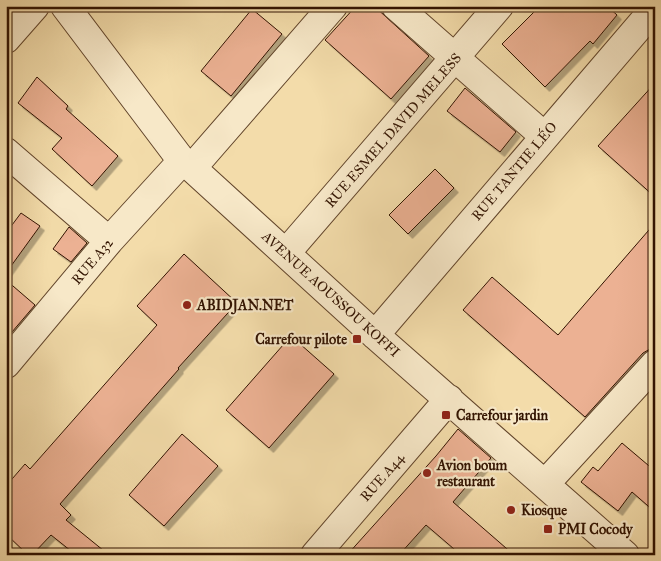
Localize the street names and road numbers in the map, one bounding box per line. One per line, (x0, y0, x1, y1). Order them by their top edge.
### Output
street label: RUE ESMEL DAVID MELESS (322, 50, 465, 211)
street label: RUE TANTIE LÉO (467, 117, 561, 224)
street label: AVENUE AOUSSOU KOFFI (257, 227, 403, 361)
street label: RUE A32 (68, 235, 117, 288)
street label: RUE A44 (357, 449, 409, 505)

